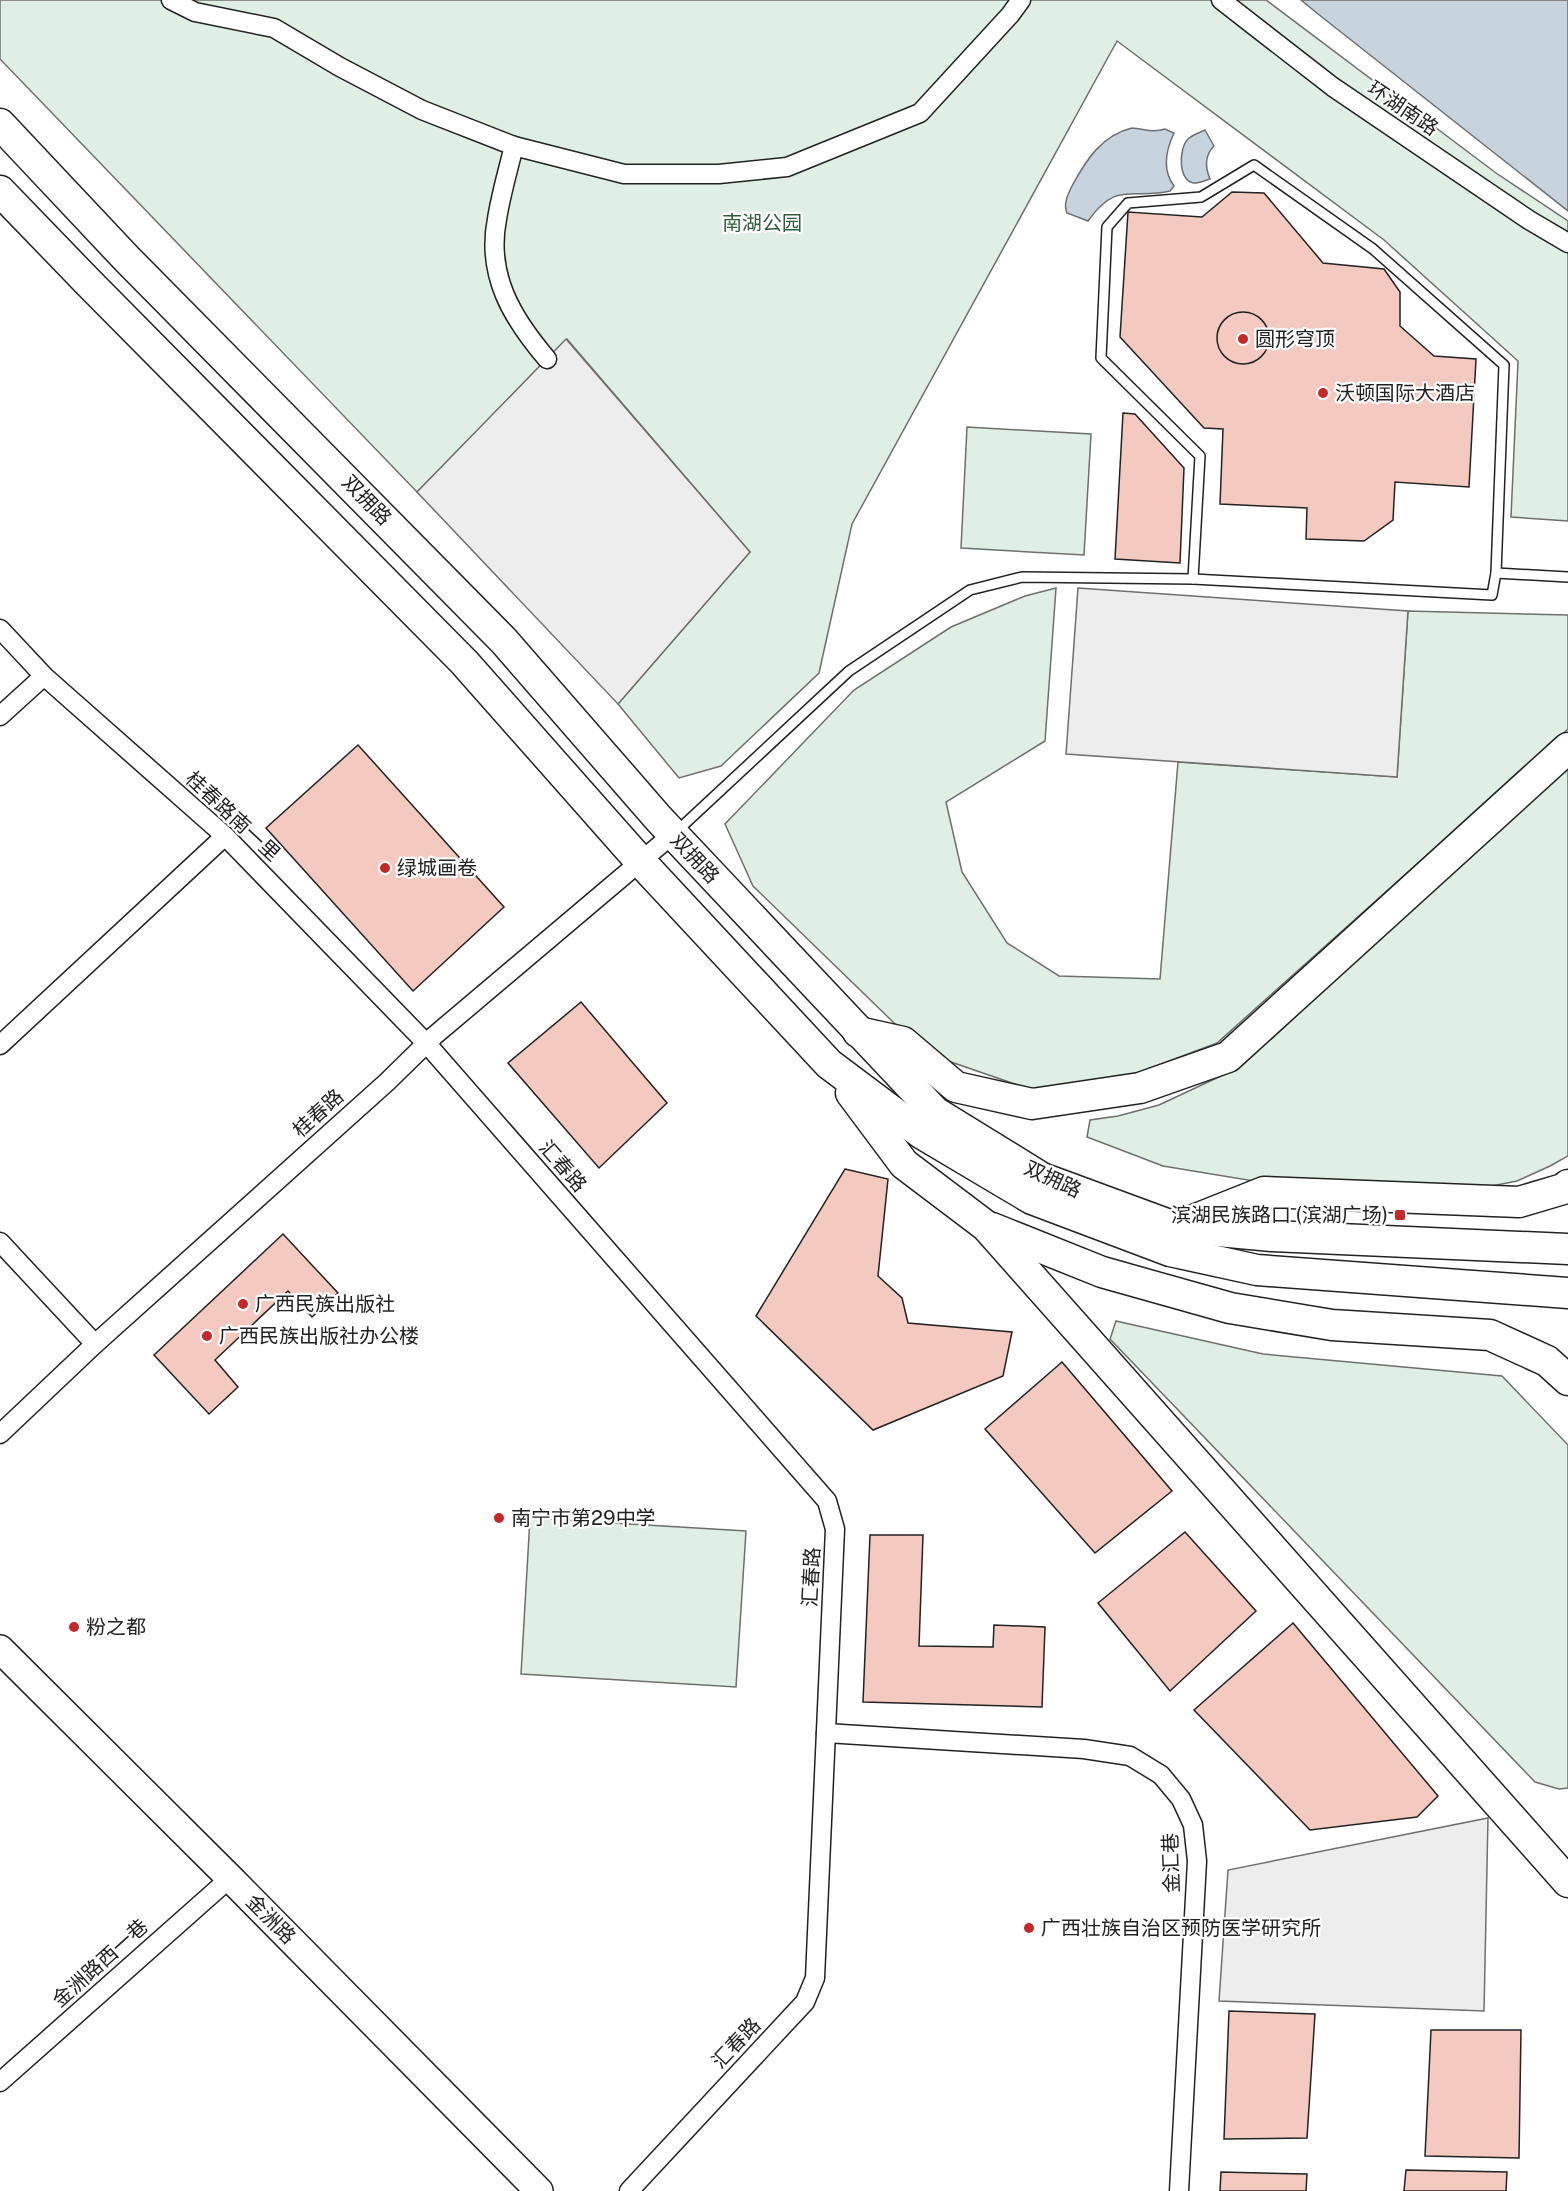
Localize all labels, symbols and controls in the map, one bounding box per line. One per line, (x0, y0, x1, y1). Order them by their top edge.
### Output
street label: 环湖南路 (1363, 76, 1443, 140)
park label: 南湖公园 (722, 211, 802, 235)
place label: 圆形穹顶 (1255, 327, 1335, 351)
marker: 圆形穹顶 (1236, 332, 1250, 346)
place label: 沃顿国际大酒店 (1335, 381, 1475, 405)
marker: 沃顿国际大酒店 (1316, 386, 1330, 400)
street label: 双拥路 (338, 470, 396, 530)
street label: 桂春路南一里 (181, 766, 285, 866)
street label: 双拥路 (666, 828, 724, 888)
place label: 绿城画卷 (397, 856, 477, 880)
marker: 绿城画卷 (378, 861, 392, 875)
street label: 桂春路 (288, 1084, 348, 1142)
street label: 汇春路 (534, 1135, 592, 1197)
street label: 双拥路 (1021, 1155, 1085, 1203)
place label: 滨湖民族路口 (滨湖广场) (1171, 1203, 1388, 1227)
marker: 滨湖民族路口 (滨湖广场) (1393, 1208, 1407, 1222)
place label: 广西民族出版社 (255, 1292, 395, 1316)
marker: 广西民族出版社 (236, 1297, 250, 1311)
place label: 广西民族出版社办公楼 (219, 1324, 419, 1348)
marker: 广西民族出版社办公楼 (200, 1329, 214, 1343)
place label: 南宁市第29中学 (511, 1506, 655, 1530)
marker: 南宁市第29中学 (492, 1511, 506, 1525)
street label: 汇春路 (797, 1546, 825, 1608)
place label: 粉之都 (86, 1615, 146, 1639)
marker: 粉之都 (67, 1620, 81, 1634)
street label: 金汇巷 (1158, 1833, 1184, 1893)
street label: 金洲路 (241, 1889, 301, 1949)
street label: 金洲路西一巷 (47, 1914, 153, 2012)
place label: 广西壮族自治区预防医学研究所 (1041, 1916, 1321, 1940)
marker: 广西壮族自治区预防医学研究所 (1022, 1921, 1036, 1935)
street label: 汇春路 (707, 2013, 765, 2073)

